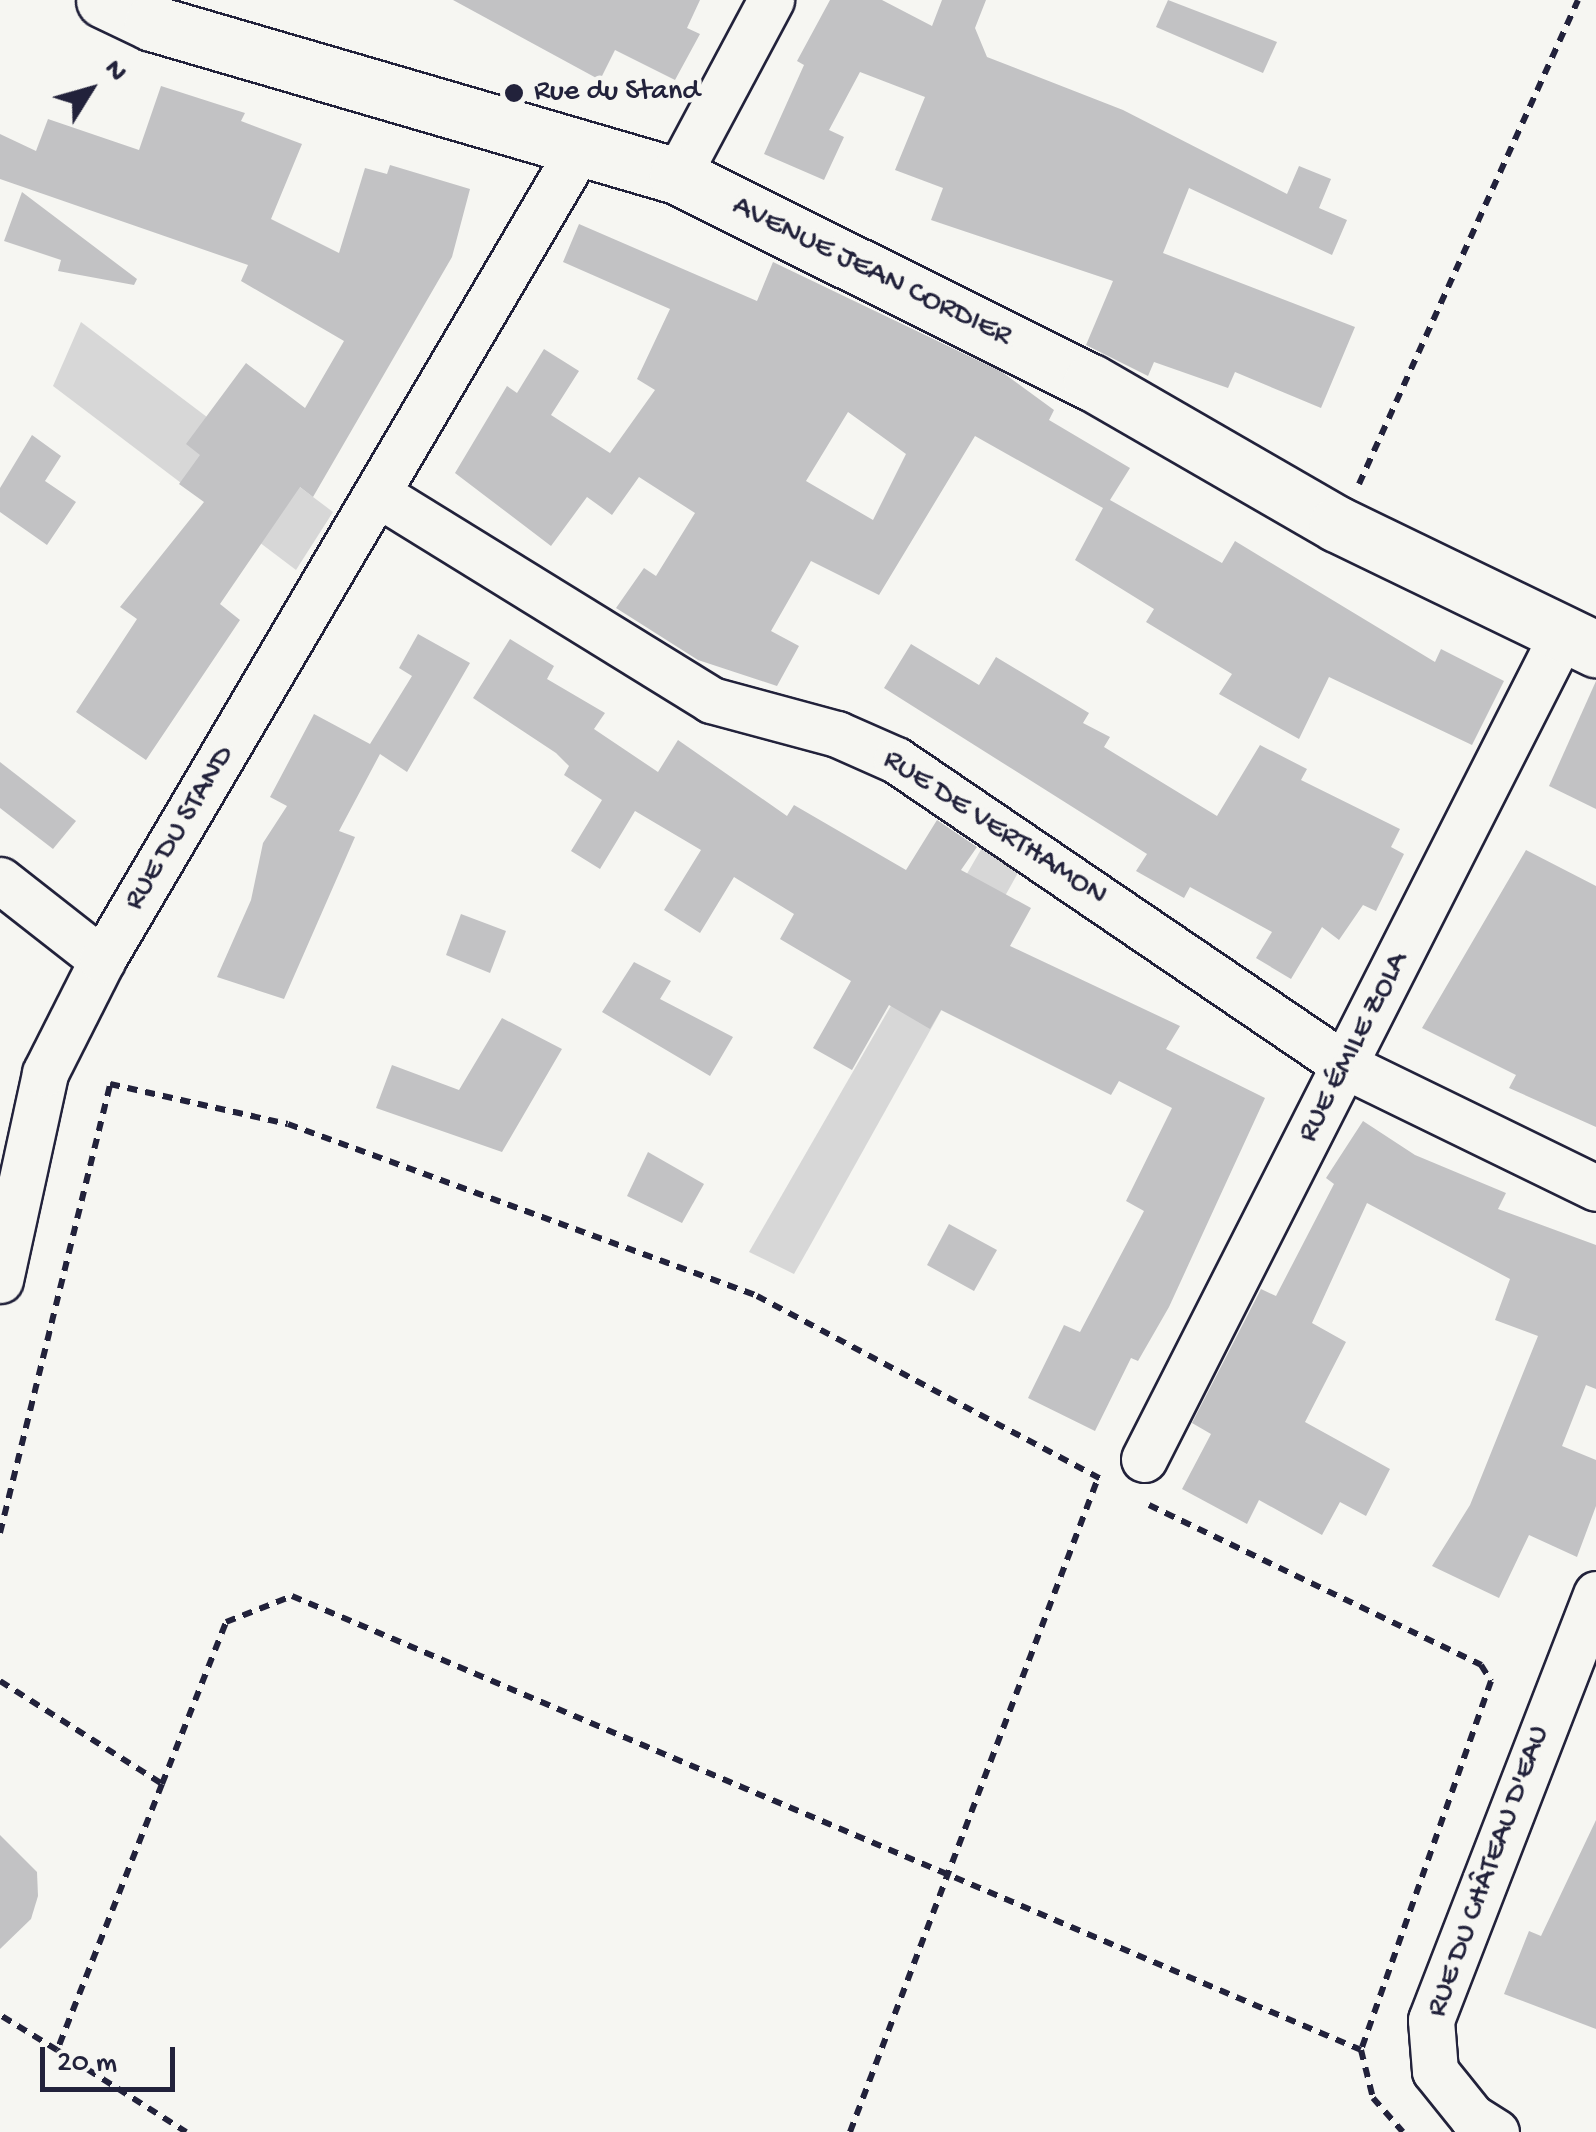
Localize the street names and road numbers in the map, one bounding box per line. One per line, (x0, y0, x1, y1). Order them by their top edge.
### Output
street label: AVENUE JEAN CORDIER (726, 190, 1016, 356)
street label: RUE DU STAND (118, 740, 244, 918)
street label: RUE DE VERTHAMON (875, 743, 1113, 915)
street label: RUE ÉMILE ZOLA (1292, 947, 1418, 1149)
street label: RUE DU CHÂTEAU D'EAU (1421, 1722, 1559, 2022)

